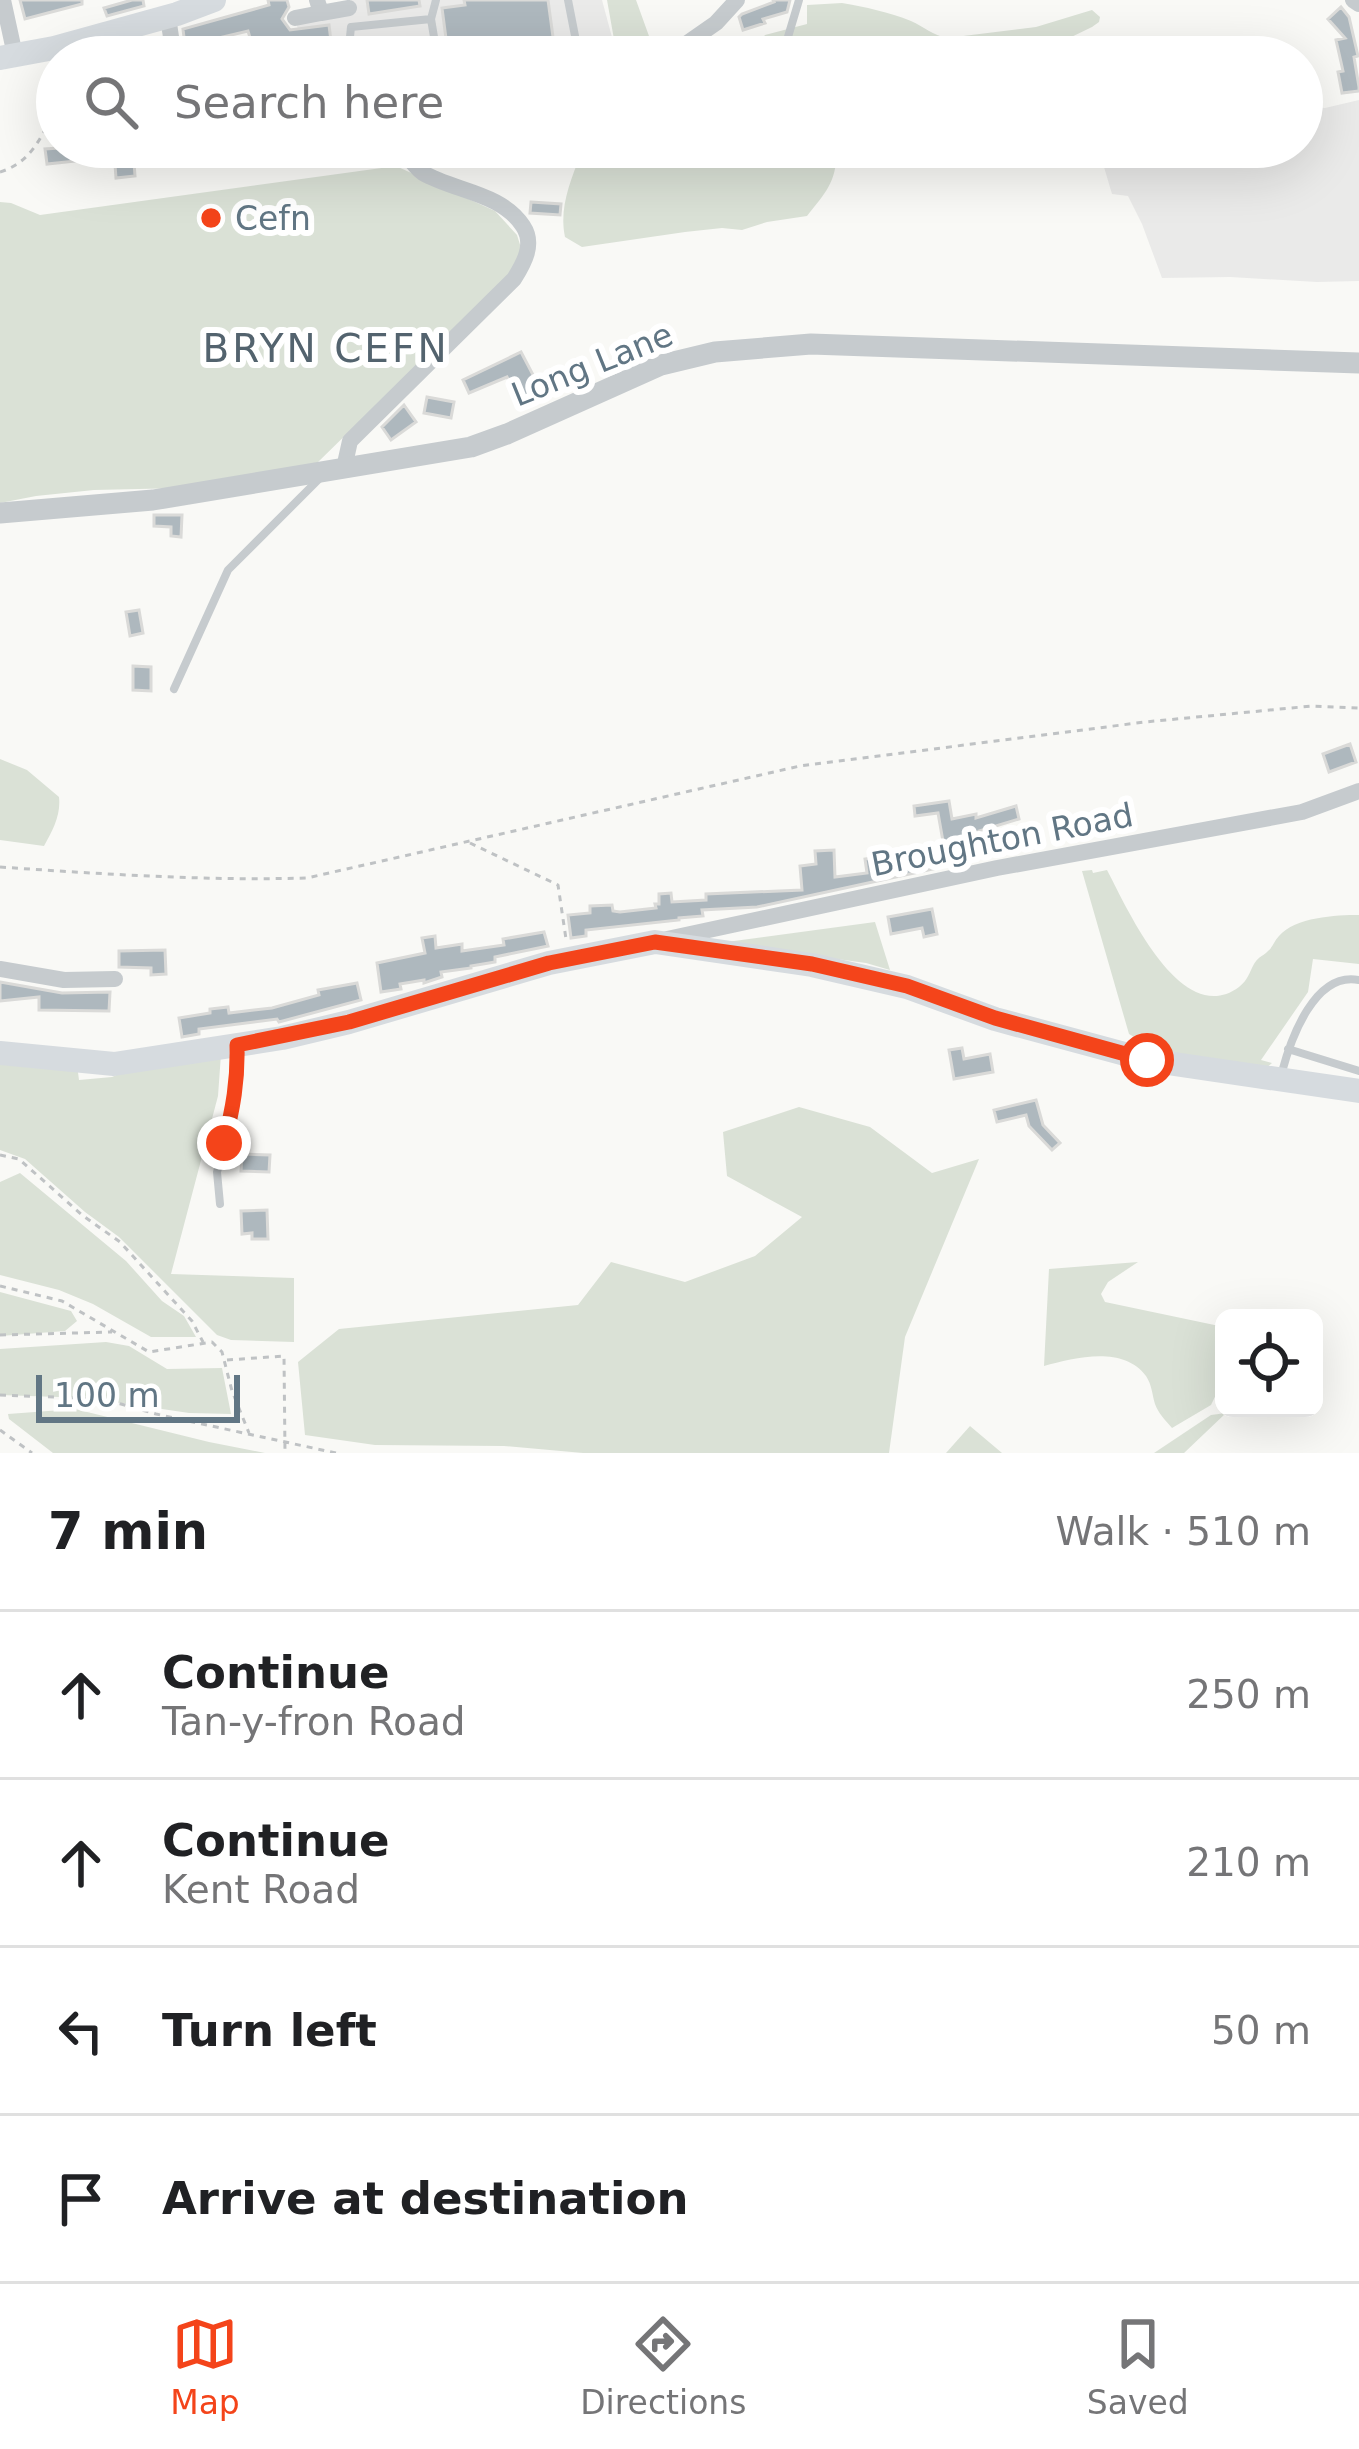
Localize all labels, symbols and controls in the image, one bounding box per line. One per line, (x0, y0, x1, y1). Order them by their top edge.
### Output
search box (36, 36, 1323, 168)
icon: search (78, 69, 144, 135)
text: Search here (174, 76, 444, 129)
place label: Cefn (235, 199, 311, 238)
marker: Cefn (198, 205, 224, 231)
street label: Long Lane (506, 315, 678, 414)
district label: BRYN CEFN (202, 326, 450, 371)
street label: Broughton Road (868, 795, 1136, 884)
route start (1120, 1033, 1174, 1087)
route end (197, 1116, 251, 1170)
map controls (1215, 1309, 1323, 1417)
button: locate (1215, 1309, 1323, 1417)
scale bar (36, 1369, 240, 1422)
text: 100 m (54, 1376, 160, 1415)
text: 7 min (48, 1502, 208, 1561)
text: Walk · 510 m (1056, 1509, 1311, 1554)
text: Continue (162, 1646, 390, 1699)
icon: ahead (48, 1662, 114, 1728)
text: 250 m (1186, 1672, 1311, 1717)
text: Tan-y-fron Road (162, 1699, 466, 1744)
text: Continue (162, 1814, 390, 1867)
icon: ahead (48, 1830, 114, 1896)
text: 210 m (1186, 1840, 1311, 1885)
text: Kent Road (162, 1867, 360, 1912)
icon: left (48, 1998, 114, 2064)
text: Turn left (162, 2004, 377, 2057)
text: 50 m (1211, 2008, 1311, 2053)
icon: arrive (48, 2166, 114, 2232)
text: Arrive at destination (162, 2172, 688, 2225)
tab: Map (170, 2311, 240, 2422)
tab: Directions (580, 2311, 746, 2422)
tab: Saved (1087, 2311, 1189, 2422)

